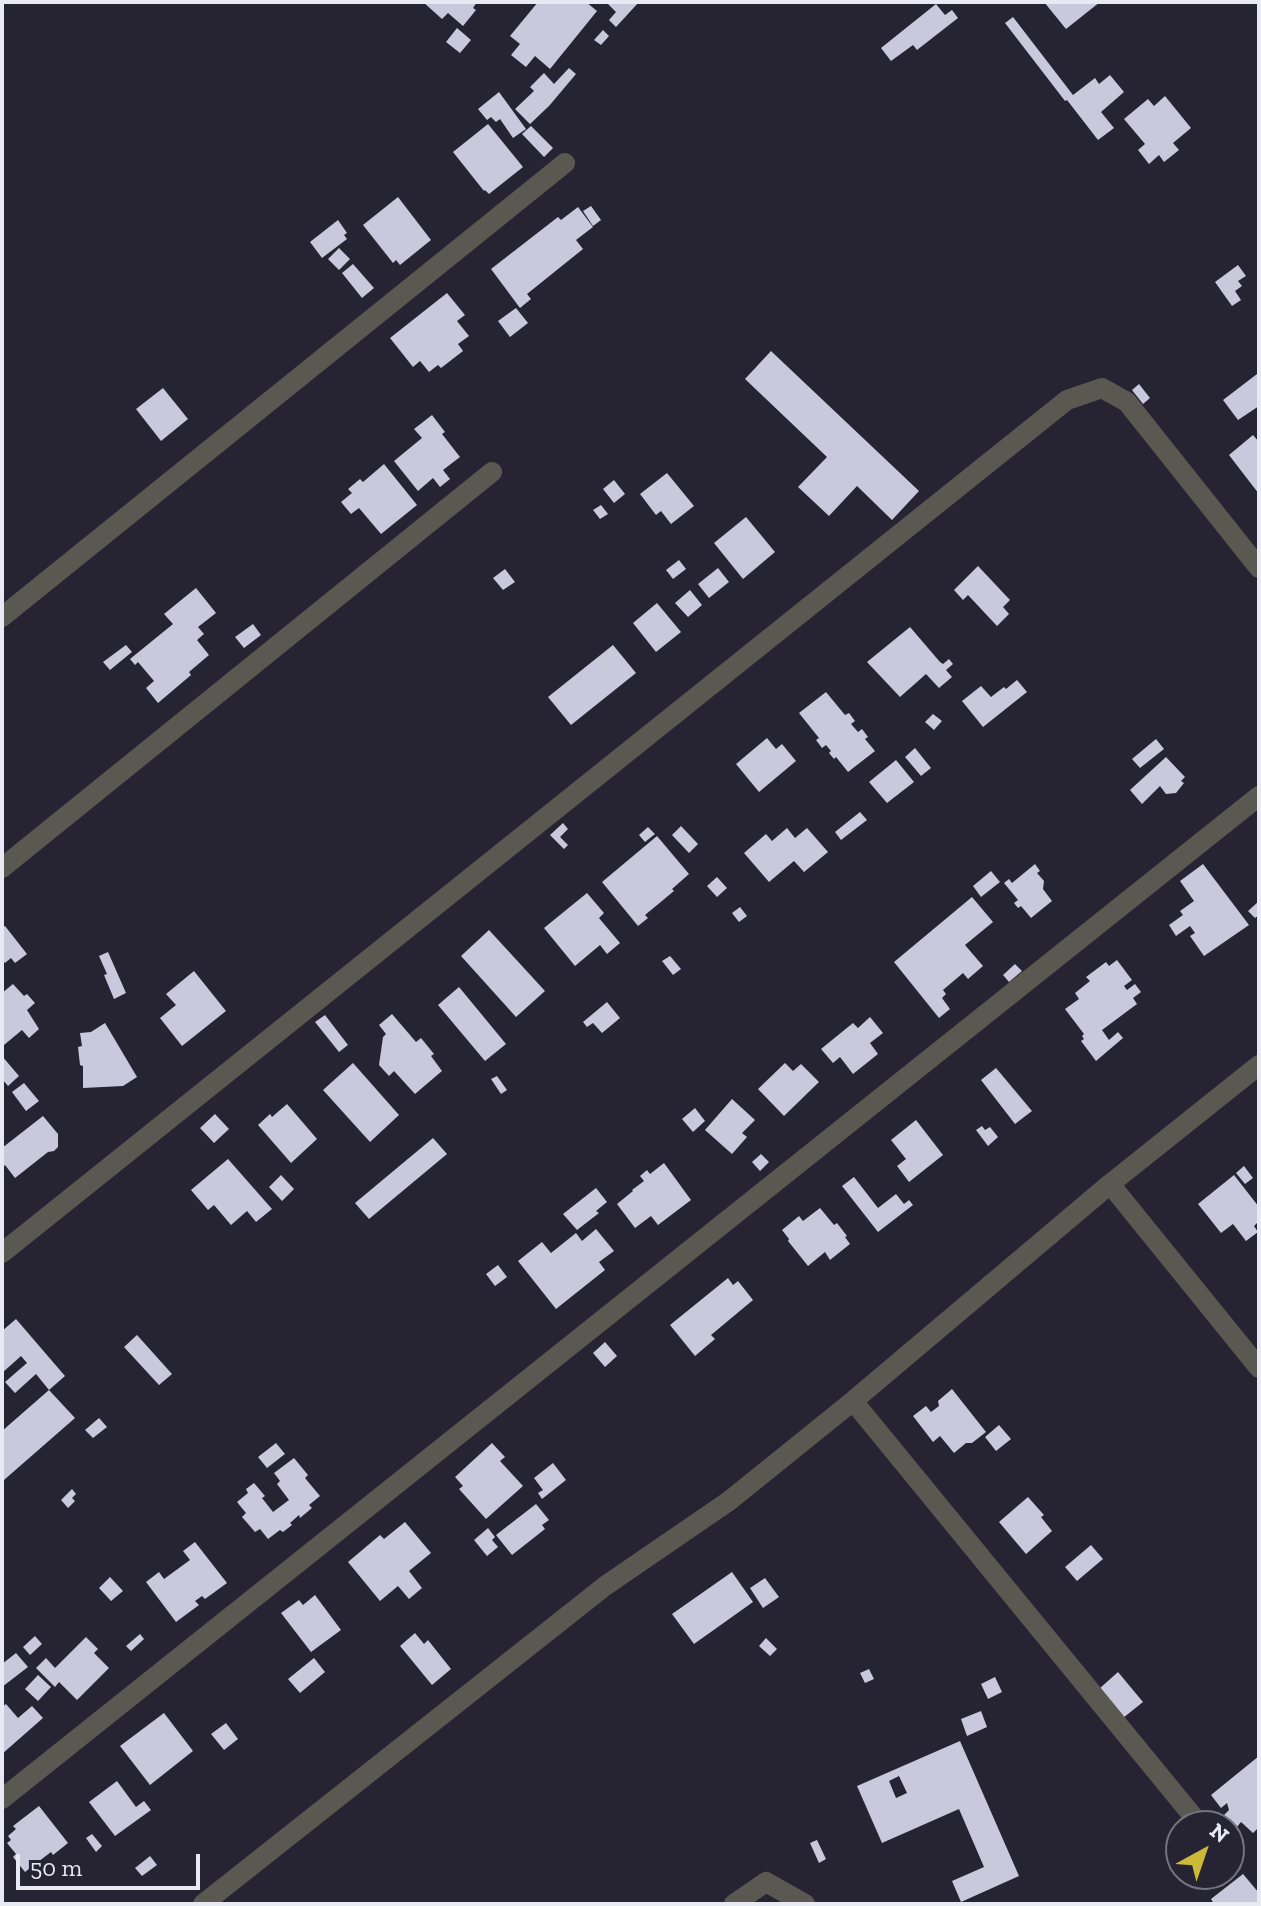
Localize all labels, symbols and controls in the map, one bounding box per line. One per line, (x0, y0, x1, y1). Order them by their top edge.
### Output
north arrow (1165, 1810, 1245, 1890)
text: N (1204, 1817, 1235, 1848)
scale bar (20, 1838, 204, 1888)
text: 50 m (30, 1853, 82, 1882)

